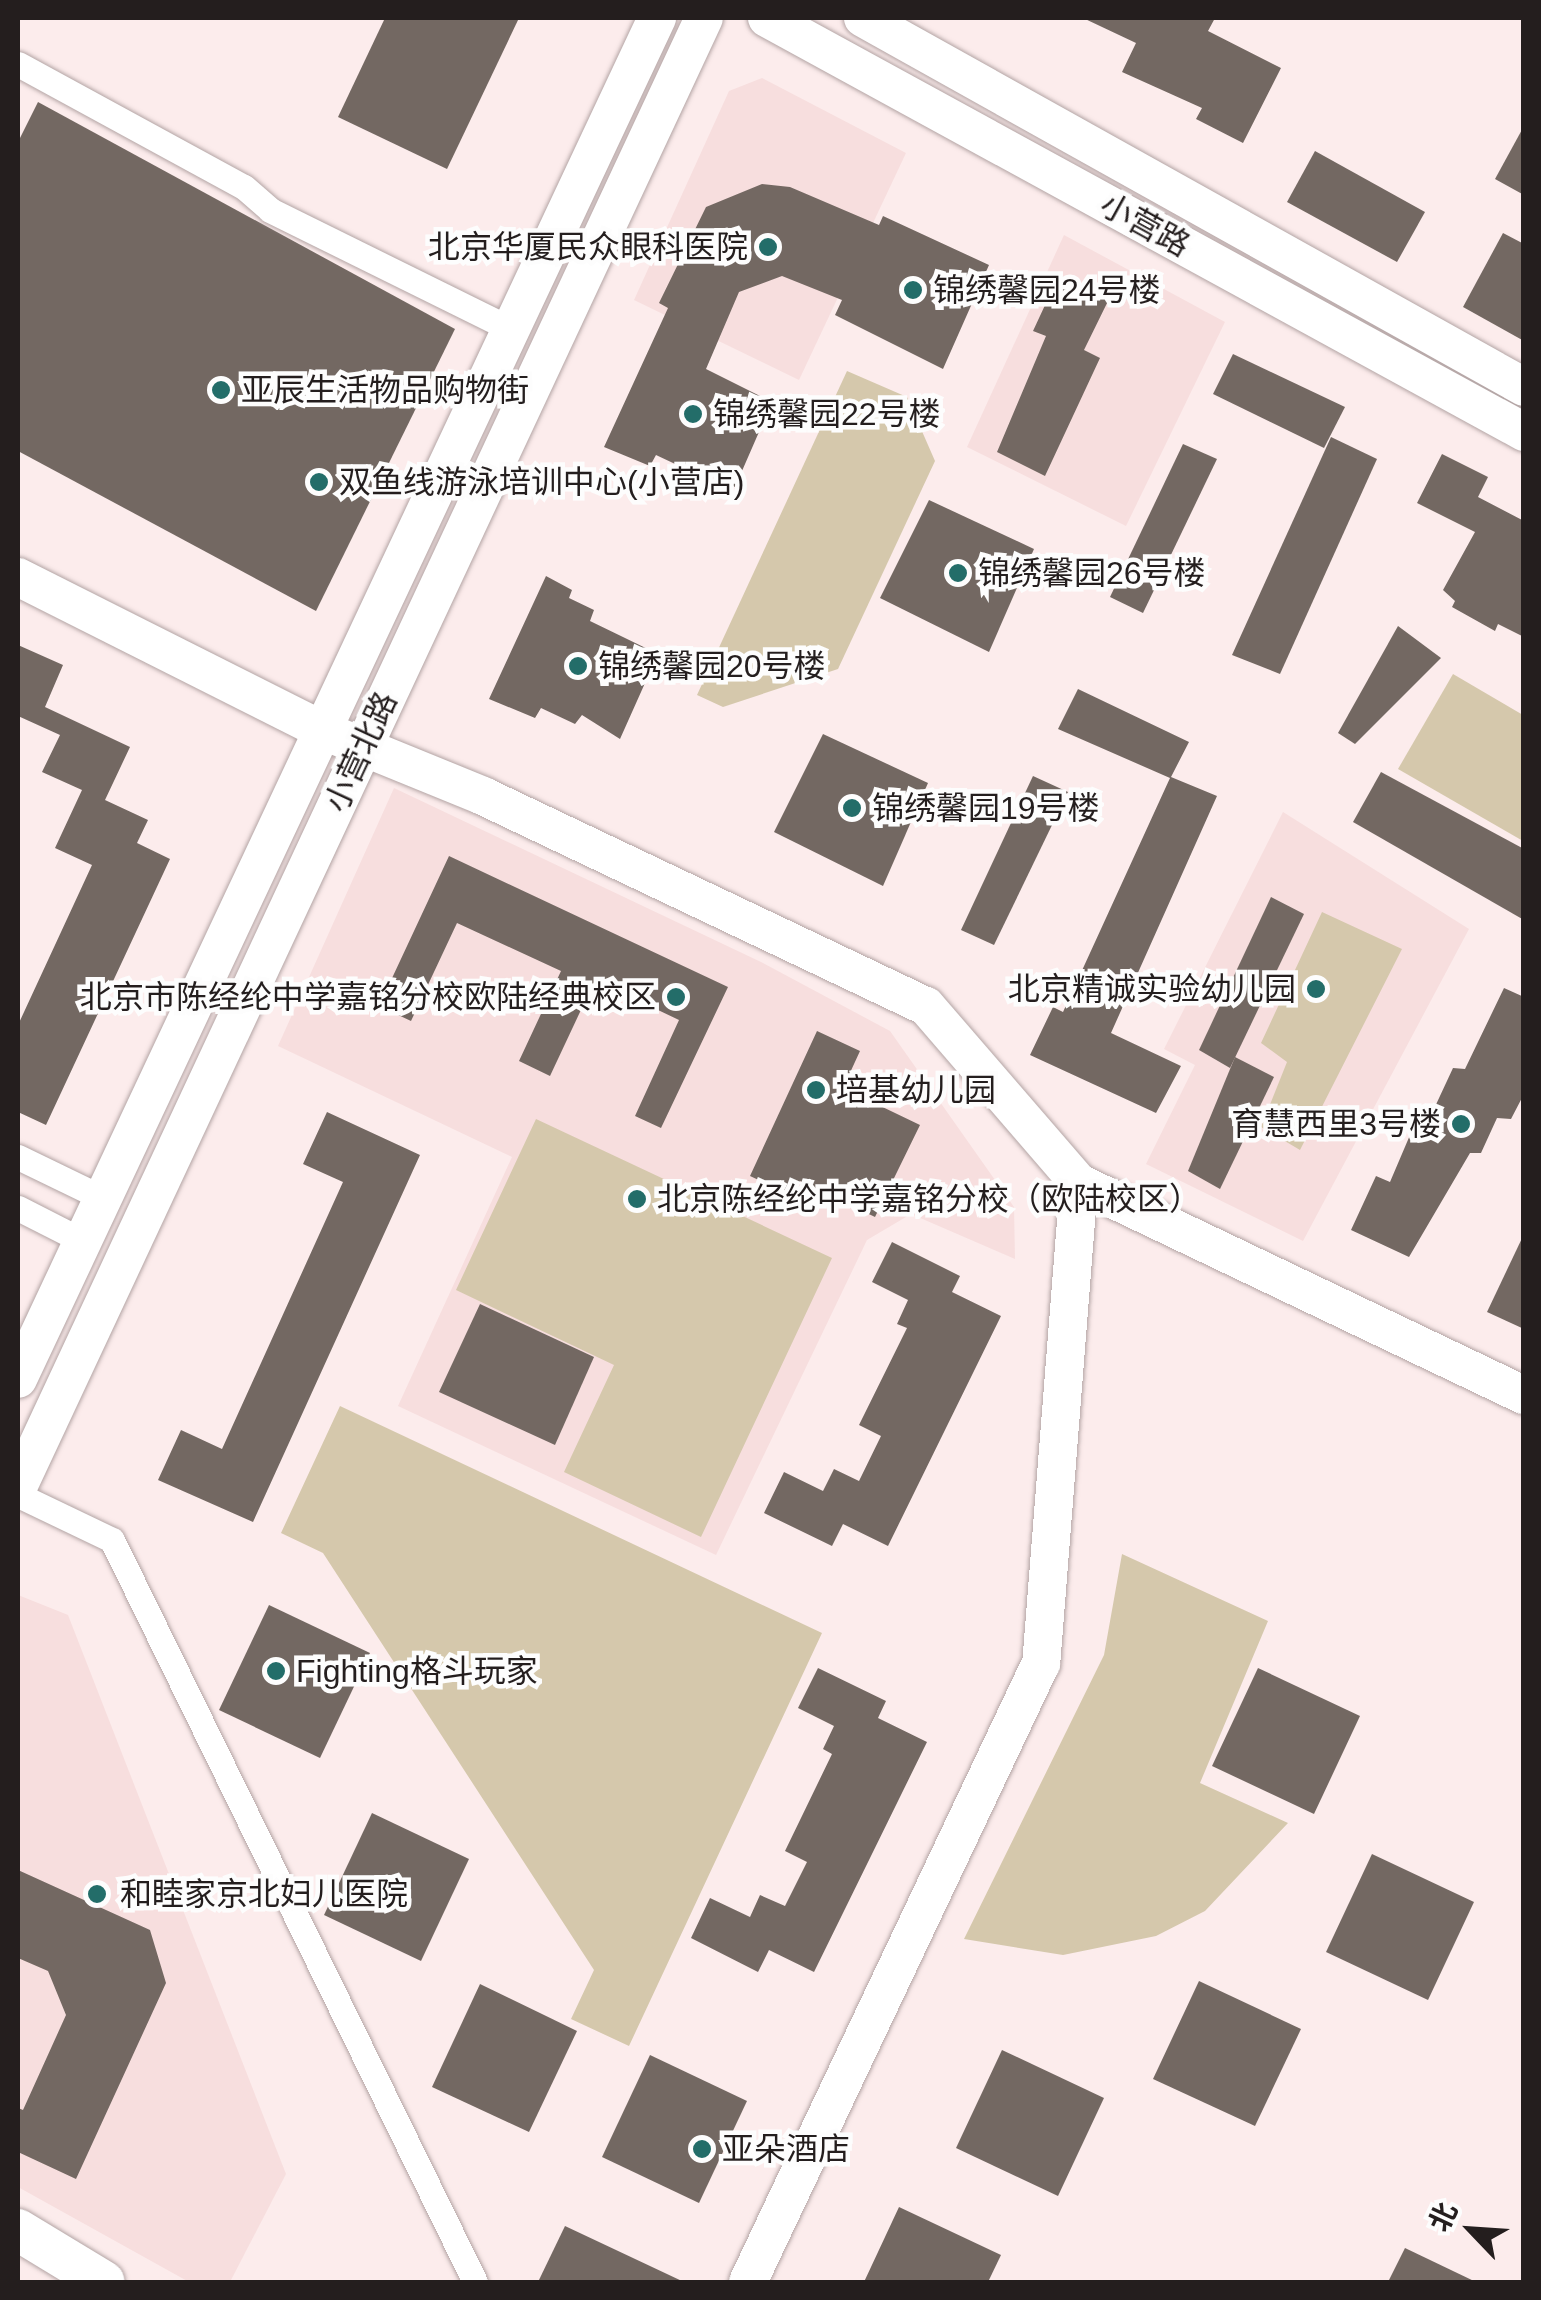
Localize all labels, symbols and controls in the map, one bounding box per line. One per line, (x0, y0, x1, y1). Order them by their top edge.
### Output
street label: 小营路 (1094, 185, 1196, 265)
place label: 北京华厦民众眼科医院 (428, 228, 748, 266)
marker: 北京华厦民众眼科医院 (757, 236, 779, 258)
place label: 锦绣馨园24号楼 (933, 271, 1161, 309)
marker: 锦绣馨园24号楼 (902, 279, 924, 301)
place label: 亚辰生活物品购物街 (241, 371, 529, 409)
marker: 亚辰生活物品购物街 (210, 379, 232, 401)
place label: 锦绣馨园22号楼 (713, 395, 941, 433)
marker: 锦绣馨园22号楼 (682, 403, 704, 425)
place label: 双鱼线游泳培训中心(小营店) (339, 463, 744, 501)
marker: 双鱼线游泳培训中心(小营店) (308, 471, 330, 493)
place label: 锦绣馨园26号楼 (978, 554, 1206, 592)
marker: 锦绣馨园26号楼 (947, 562, 969, 584)
place label: 锦绣馨园20号楼 (598, 647, 826, 685)
marker: 锦绣馨园20号楼 (567, 655, 589, 677)
street label: 小营北路 (317, 686, 405, 818)
place label: 锦绣馨园19号楼 (872, 789, 1100, 827)
marker: 锦绣馨园19号楼 (841, 797, 863, 819)
place label: 北京精诚实验幼儿园 (1008, 970, 1296, 1008)
place label: 北京市陈经纶中学嘉铭分校欧陆经典校区 (80, 978, 656, 1016)
marker: 北京精诚实验幼儿园 (1305, 978, 1327, 1000)
marker: 北京市陈经纶中学嘉铭分校欧陆经典校区 (665, 986, 687, 1008)
place label: 培基幼儿园 (836, 1071, 996, 1109)
marker: 培基幼儿园 (805, 1079, 827, 1101)
place label: 育慧西里3号楼 (1231, 1105, 1441, 1143)
marker: 育慧西里3号楼 (1450, 1113, 1472, 1135)
place label: 北京陈经纶中学嘉铭分校（欧陆校区） (657, 1180, 1201, 1218)
marker: 北京陈经纶中学嘉铭分校（欧陆校区） (626, 1188, 648, 1210)
place label: Fighting格斗玩家 (296, 1652, 538, 1690)
marker: Fighting格斗玩家 (265, 1660, 287, 1682)
place label: 和睦家京北妇儿医院 (120, 1875, 408, 1913)
marker: 和睦家京北妇儿医院 (84, 1881, 110, 1907)
place label: 亚朵酒店 (722, 2130, 850, 2168)
marker: 亚朵酒店 (691, 2138, 713, 2160)
north arrow (1421, 2180, 1521, 2280)
text: 北 (1423, 2198, 1463, 2236)

